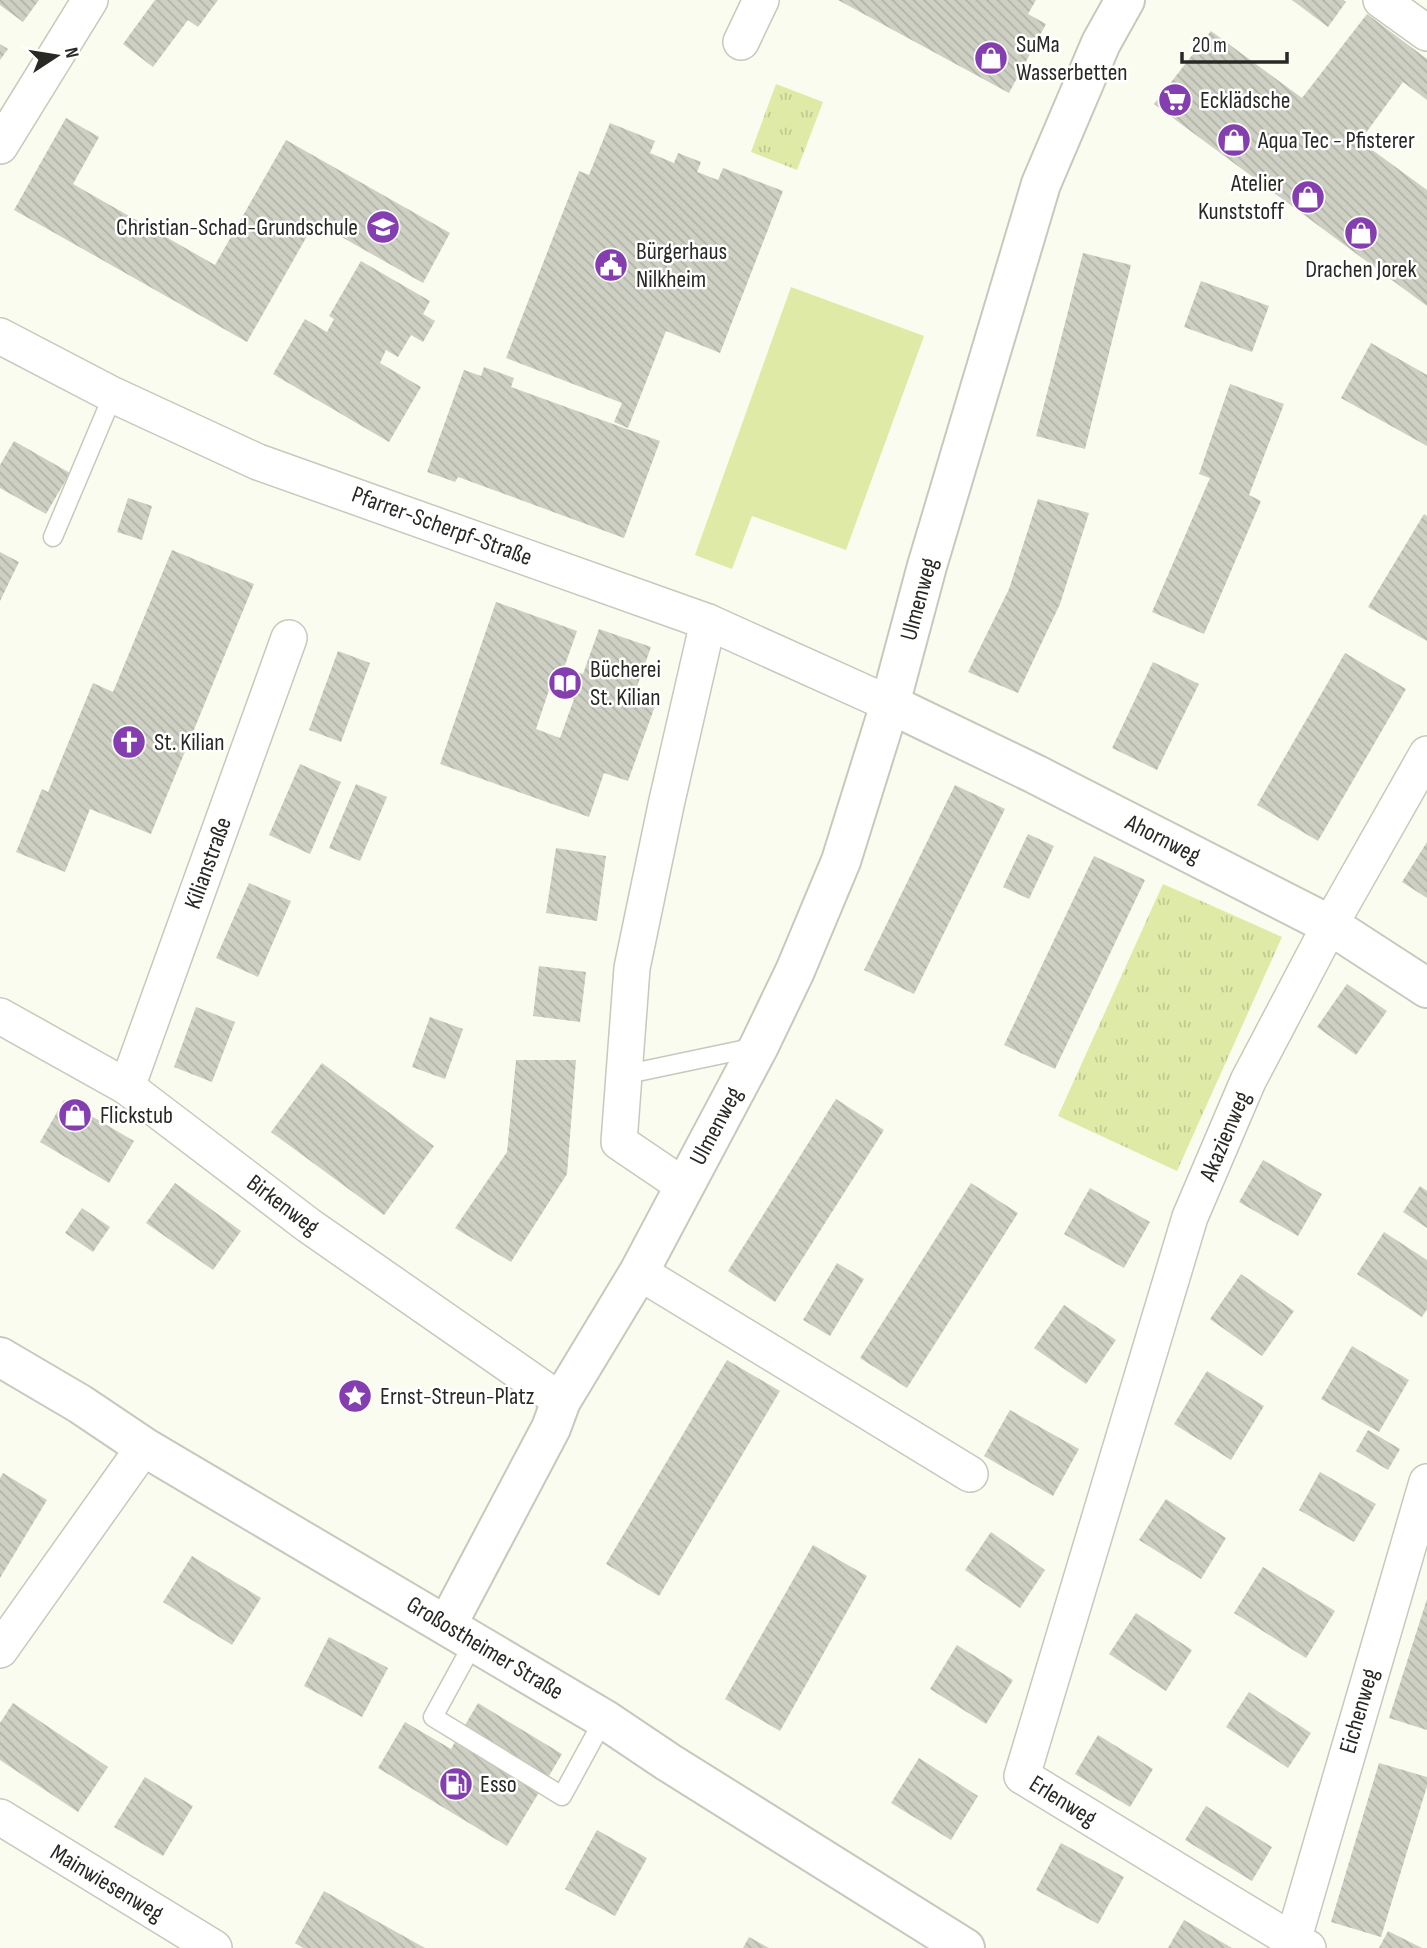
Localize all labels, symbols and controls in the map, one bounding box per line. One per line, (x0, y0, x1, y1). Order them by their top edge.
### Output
north arrow (21, 21, 91, 91)
scale bar (1182, 21, 1287, 65)
place label: SuMa Wasserbetten (1016, 30, 1128, 87)
text: 20 m (1192, 33, 1227, 58)
shop icon: SuMa Wasserbetten (972, 39, 1010, 77)
text: N (59, 45, 83, 60)
supermarket icon: Ecklädsche (1156, 81, 1194, 119)
place label: Ecklädsche (1200, 86, 1290, 115)
shop icon: Aqua Tec - Pfisterer (1215, 121, 1253, 159)
place label: Aqua Tec - Pfisterer (1257, 126, 1415, 155)
place label: Atelier Kunststoff (1198, 169, 1284, 226)
shop icon: Atelier Kunststoff (1289, 178, 1327, 216)
school or university icon: Christian-Schad-Grundschule (364, 208, 402, 246)
place label: Christian-Schad-Grundschule (116, 213, 358, 242)
shop icon: Drachen Jorek (1342, 214, 1380, 252)
place label: Bürgerhaus Nilkheim (636, 237, 727, 294)
public building icon: Bürgerhaus Nilkheim (592, 246, 630, 284)
place label: Drachen Jorek (1305, 255, 1417, 284)
street label: Pfarrer-Scherpf-Straße (348, 480, 536, 572)
street label: Ulmenweg (894, 555, 944, 643)
place label: Bücherei St. Kilian (590, 655, 661, 712)
library icon: Bücherei St. Kilian (546, 664, 584, 702)
church icon: St. Kilian (110, 723, 148, 761)
place label: St. Kilian (154, 728, 225, 757)
street label: Ahornweg (1120, 807, 1205, 870)
street label: Kilianstraße (178, 813, 238, 913)
street label: Ulmenweg (683, 1082, 749, 1170)
street label: Akazienweg (1193, 1087, 1257, 1186)
shop icon: Flickstub (56, 1096, 94, 1134)
place label: Flickstub (100, 1101, 173, 1130)
street label: Birkenweg (241, 1168, 325, 1242)
place icon: Ernst-Streun-Platz (336, 1377, 374, 1415)
place label: Ernst-Streun-Platz (380, 1382, 535, 1411)
street label: Großostheimer Straße (401, 1590, 569, 1706)
street label: Eichenweg (1333, 1665, 1385, 1757)
fuel station icon: Esso (437, 1765, 475, 1803)
street label: Erlenweg (1024, 1769, 1102, 1833)
place label: Esso (480, 1770, 517, 1799)
street label: Mainwiesenweg (45, 1838, 169, 1928)

